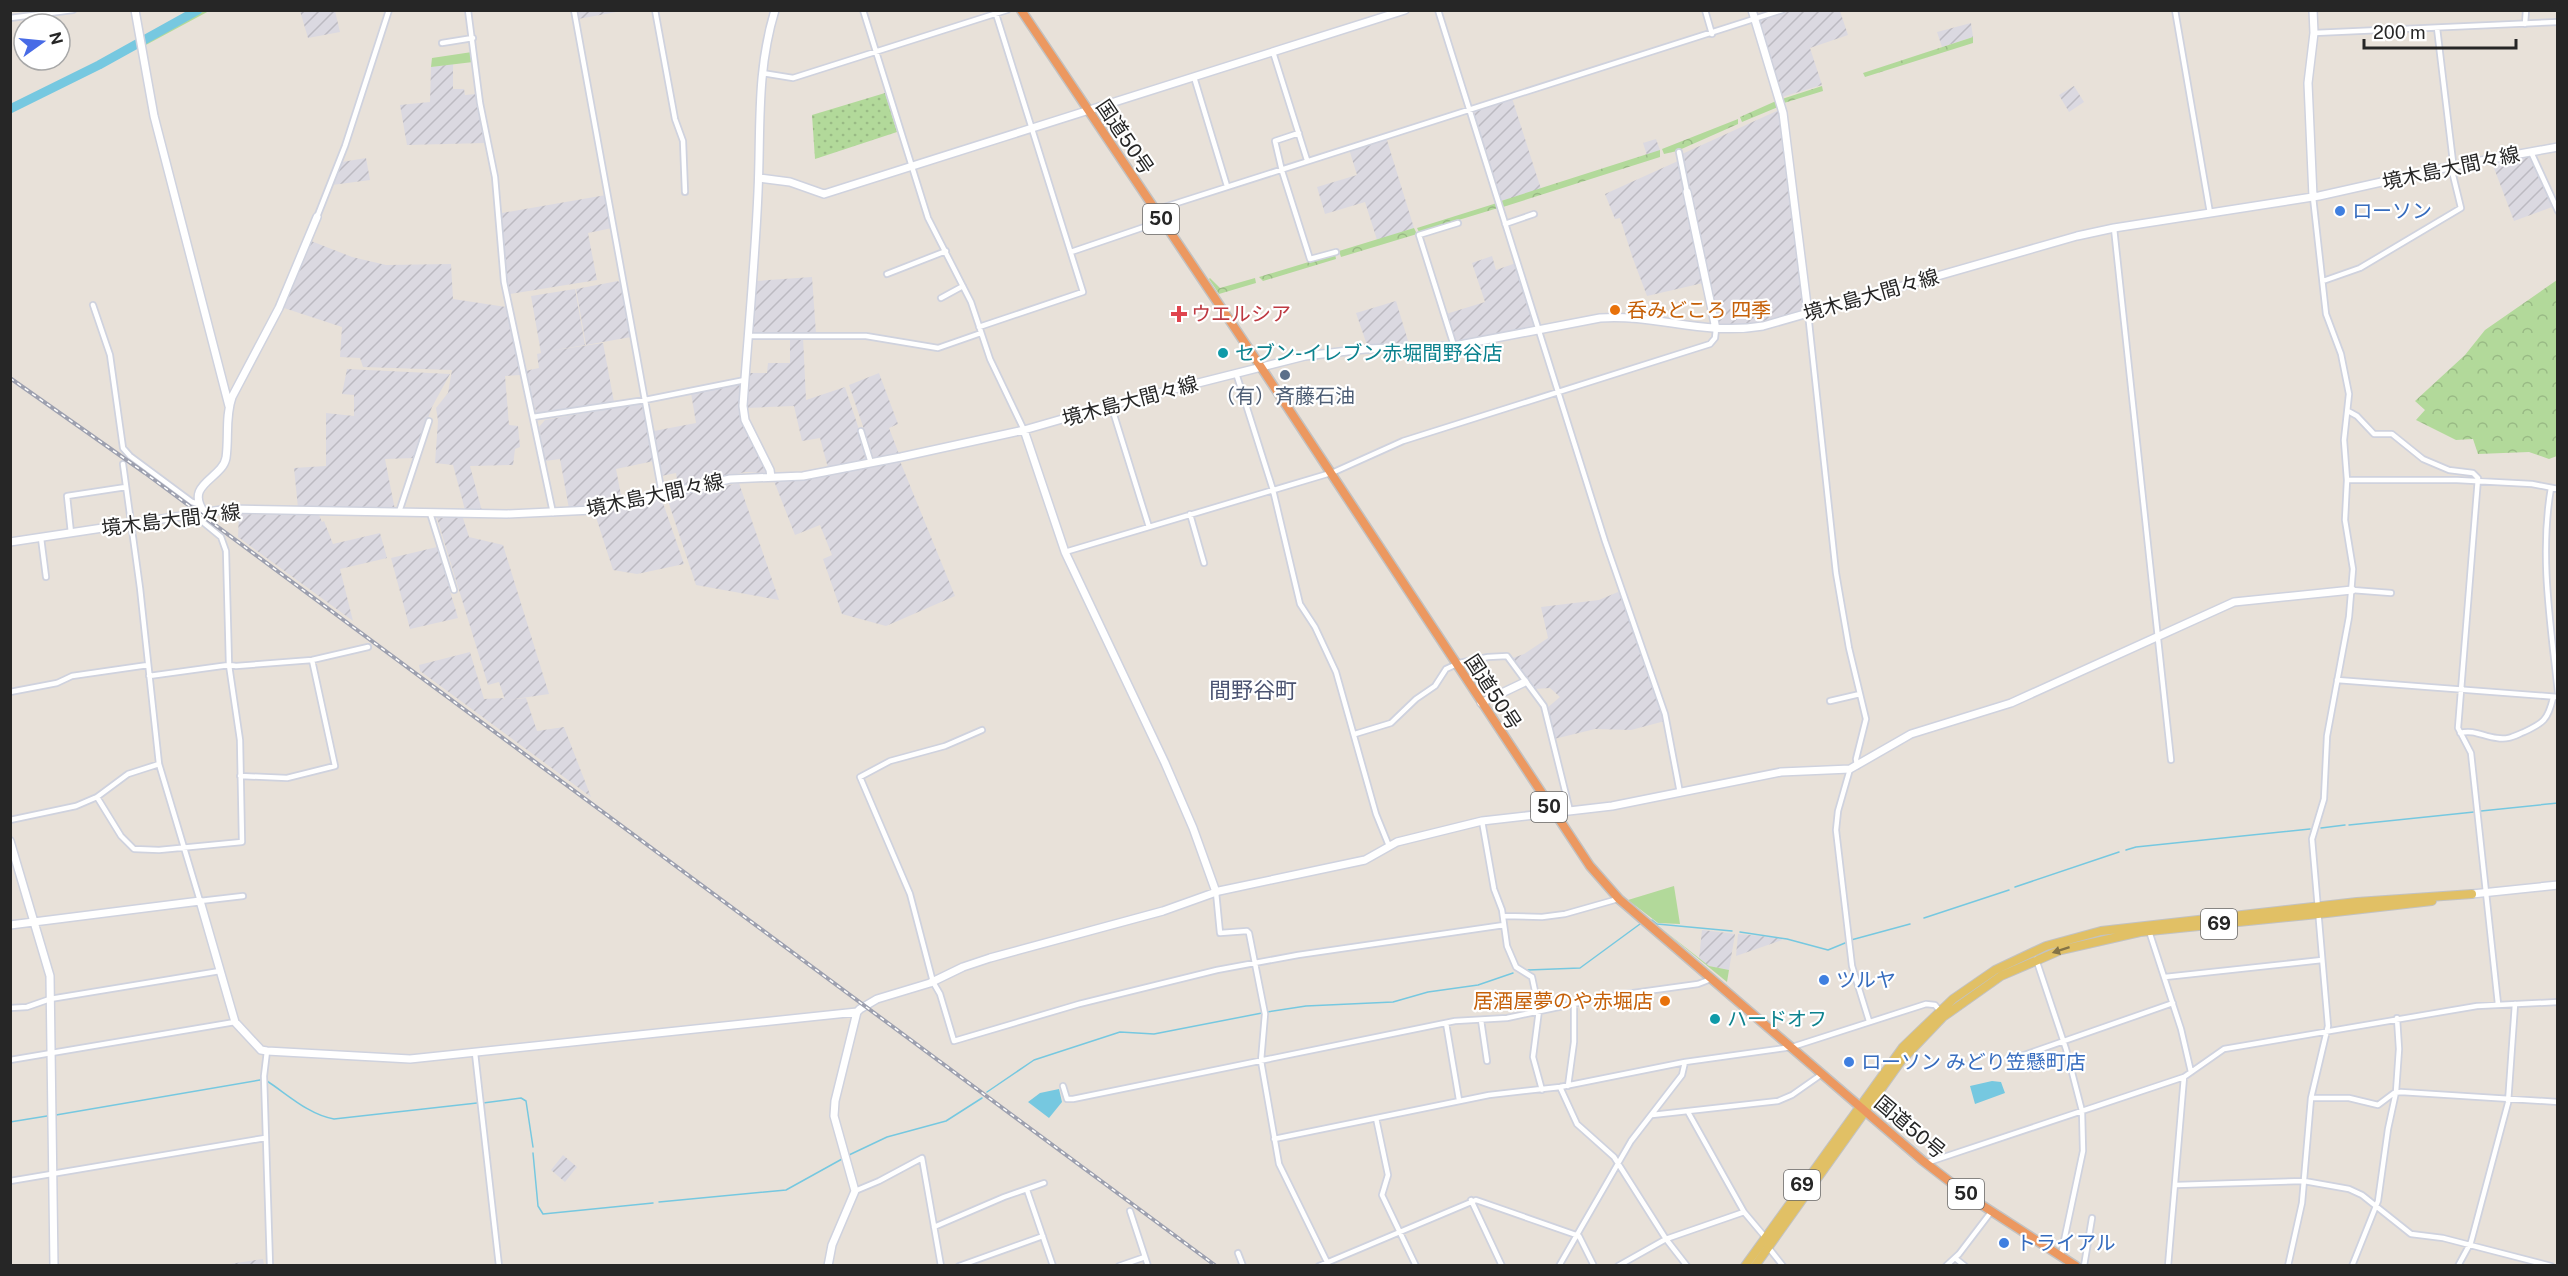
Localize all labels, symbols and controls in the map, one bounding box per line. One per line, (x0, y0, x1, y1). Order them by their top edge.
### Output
north arrow (12, 12, 72, 72)
scale bar (2364, 12, 2516, 50)
text: 200 m (2373, 22, 2426, 43)
text: N (45, 30, 67, 47)
street label: 国道50号 (1091, 95, 1159, 179)
street label: 境木島大間々線 (2380, 142, 2522, 194)
place label: ローソン (2352, 199, 2432, 223)
road number: 50 (1143, 204, 1179, 234)
marker: ローソン (2333, 204, 2347, 218)
street label: 境木島大間々線 (1800, 264, 1942, 326)
place label: 呑みどころ 四季 (1627, 298, 1771, 322)
place label: ウエルシア (1191, 302, 1291, 326)
marker: 呑みどころ 四季 (1608, 303, 1622, 317)
marker: ウエルシア (1172, 307, 1186, 321)
place label: セブン-イレブン赤堀間野谷店 (1235, 341, 1503, 365)
marker: セブン-イレブン赤堀間野谷店 (1216, 346, 1230, 360)
marker: （有）斉藤石油 (1278, 368, 1292, 382)
street label: 境木島大間々線 (1059, 371, 1201, 431)
place label: （有）斉藤石油 (1215, 384, 1355, 408)
street label: 境木島大間々線 (584, 469, 726, 521)
street label: 境木島大間々線 (100, 500, 242, 540)
street label: 国道50号 (1460, 650, 1526, 734)
district label: 間野谷町 (1209, 677, 1297, 703)
road number: 50 (1531, 792, 1567, 822)
road number: 69 (2201, 909, 2237, 939)
one-way arrow (2052, 946, 2070, 956)
place label: ツルヤ (1836, 968, 1896, 992)
marker: ツルヤ (1817, 973, 1831, 987)
place label: 居酒屋夢のや赤堀店 (1473, 989, 1653, 1013)
marker: 居酒屋夢のや赤堀店 (1658, 994, 1672, 1008)
place label: ハードオフ (1727, 1007, 1827, 1031)
marker: ハードオフ (1708, 1012, 1722, 1026)
place label: ローソン みどり笠懸町店 (1861, 1050, 2086, 1074)
marker: ローソン みどり笠懸町店 (1842, 1055, 1856, 1069)
street label: 国道50号 (1870, 1090, 1950, 1164)
road number: 69 (1784, 1170, 1820, 1200)
road number: 50 (1948, 1179, 1984, 1209)
place label: トライアル (2016, 1231, 2116, 1255)
marker: トライアル (1997, 1236, 2011, 1250)

